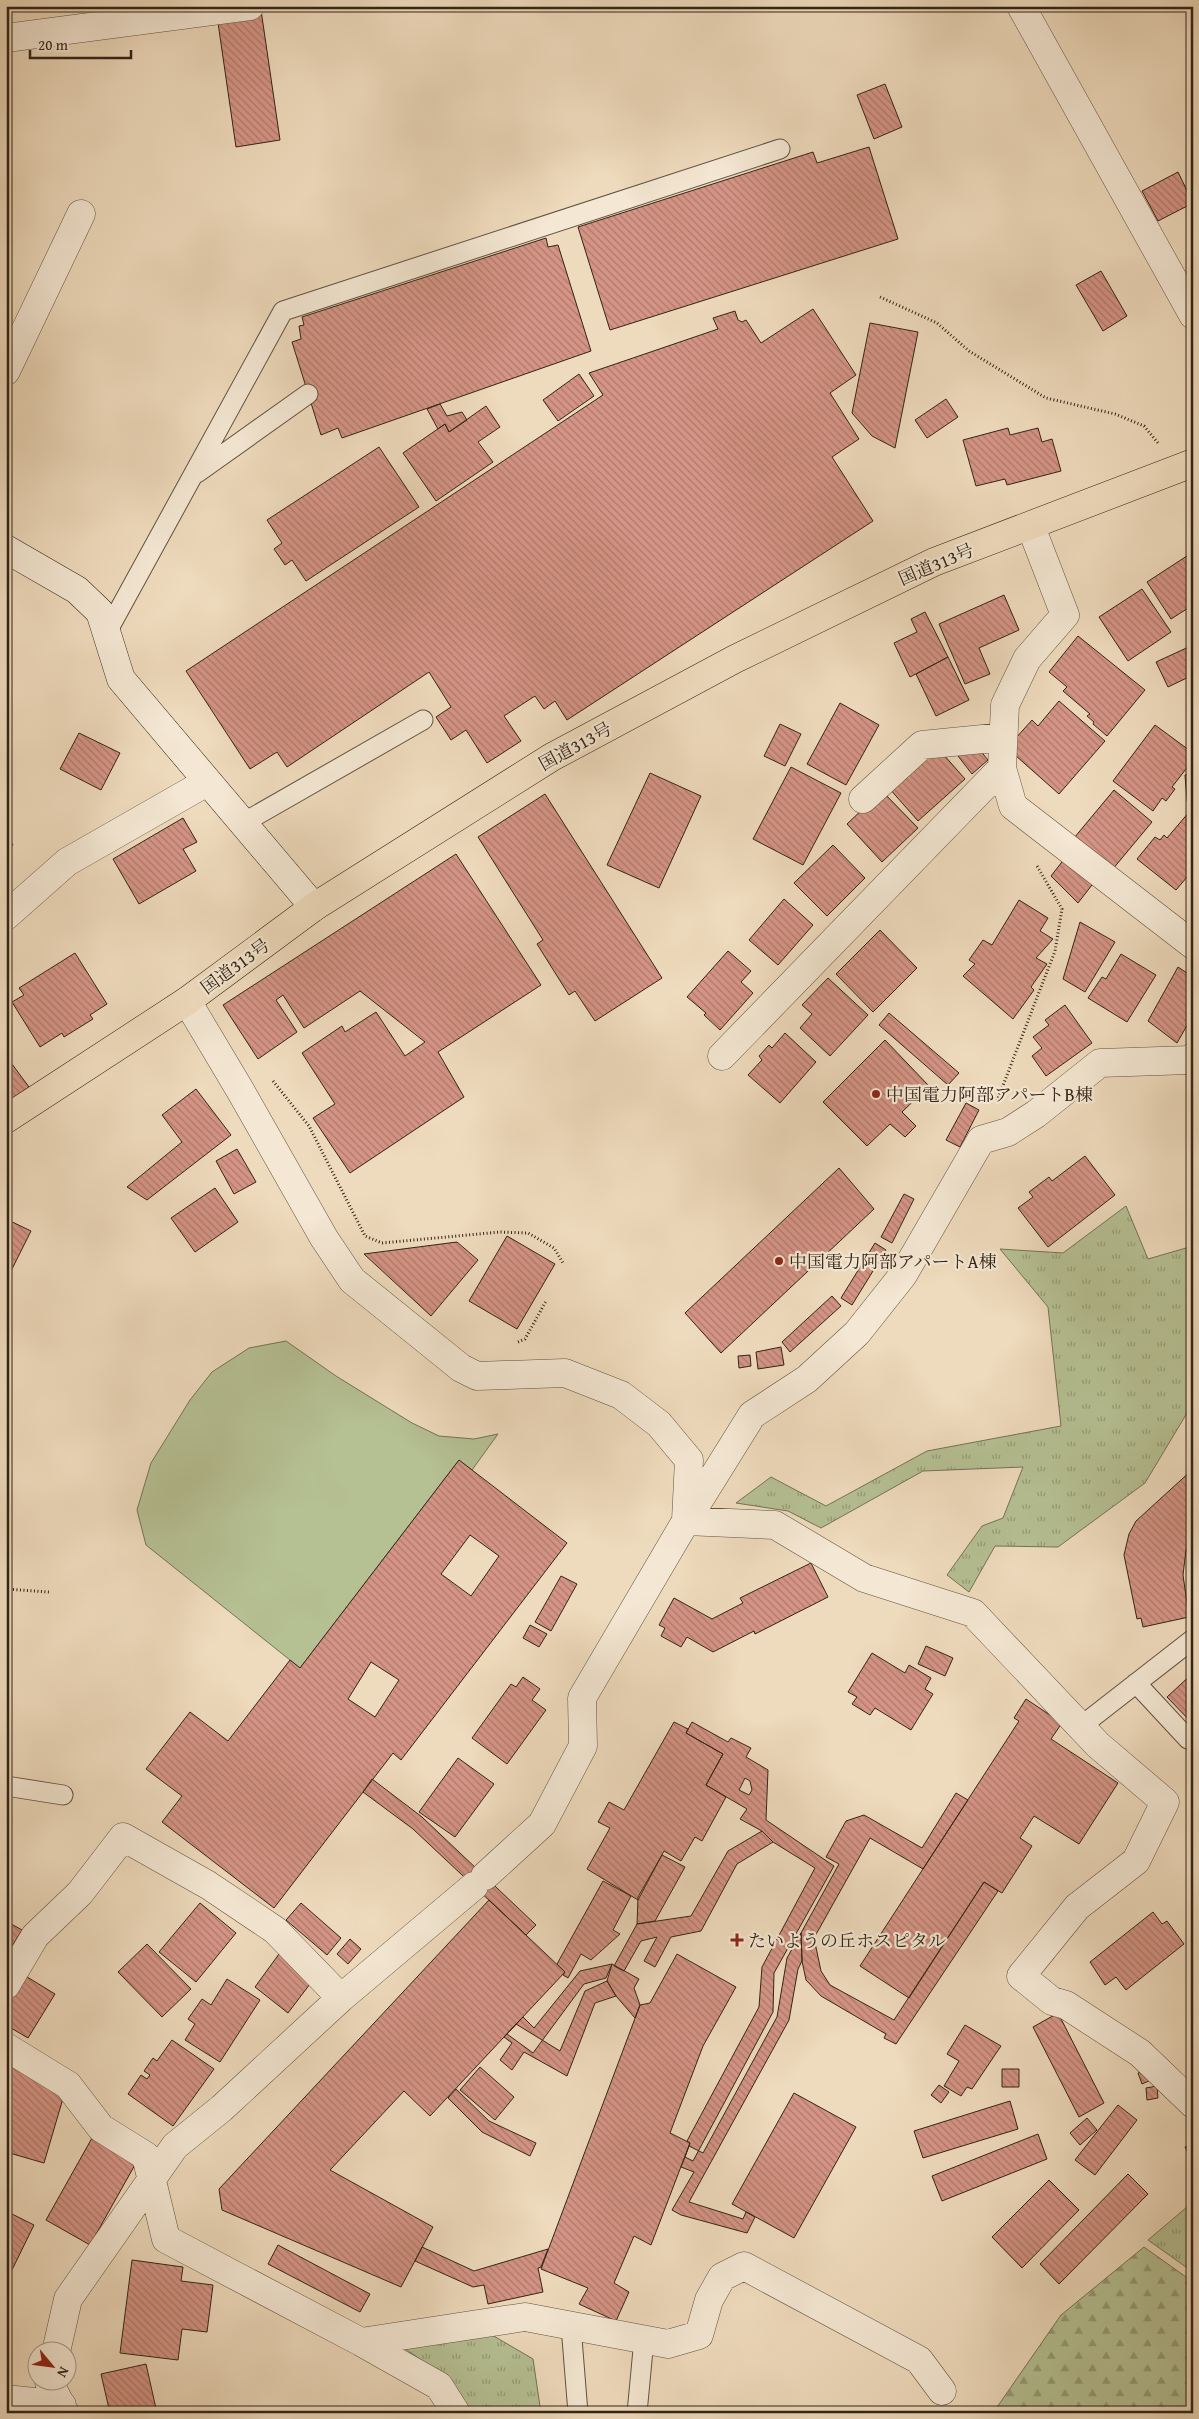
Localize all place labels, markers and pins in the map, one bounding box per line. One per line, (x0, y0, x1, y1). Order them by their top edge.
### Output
place label: 中国電力阿部アパートB棟 (886, 1081, 1093, 1108)
marker: 中国電力阿部アパートB棟 (870, 1088, 882, 1100)
place label: 中国電力阿部アパートA棟 (789, 1248, 996, 1275)
marker: 中国電力阿部アパートA棟 (773, 1255, 785, 1267)
place label: たいようの丘ホスピタル (748, 1927, 946, 1954)
marker: たいようの丘ホスピタル (730, 1933, 744, 1947)

